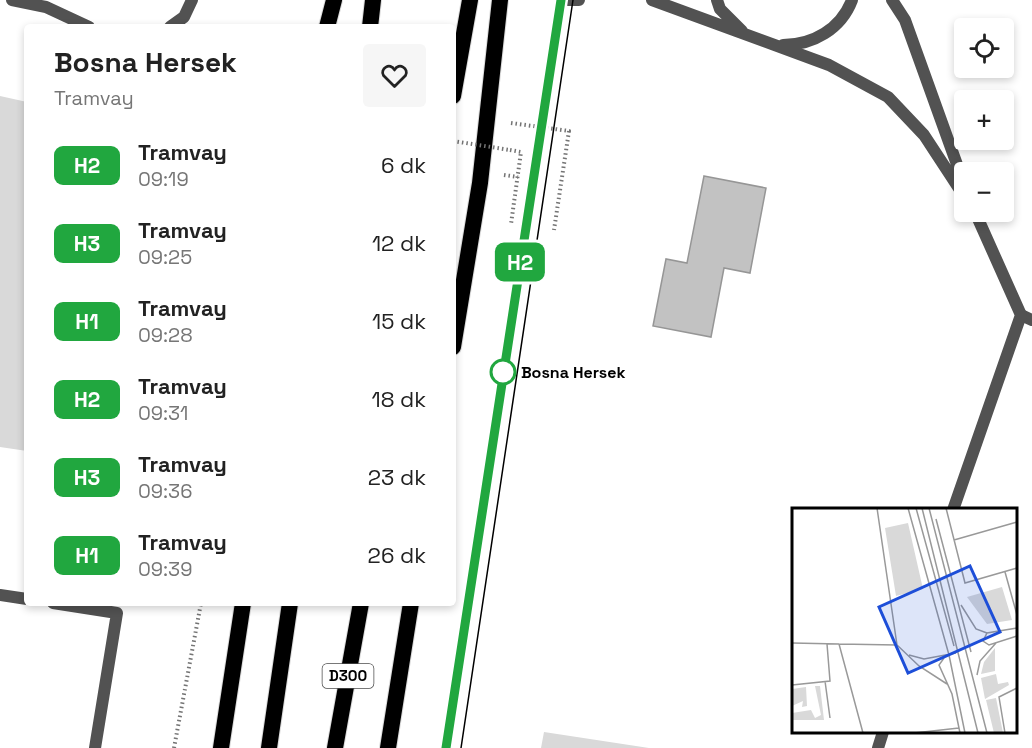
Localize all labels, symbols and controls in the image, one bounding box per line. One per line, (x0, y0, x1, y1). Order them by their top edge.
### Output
map controls (954, 18, 1014, 222)
button: locate (954, 18, 1014, 78)
text: Bosna Hersek (54, 44, 237, 80)
button: heart (363, 44, 426, 107)
text: Tramvay (54, 85, 134, 111)
button: + (954, 90, 1014, 150)
text: Tramvay (138, 138, 227, 166)
text: 6 dk (381, 151, 426, 179)
text: H2 (74, 152, 100, 179)
button: − (954, 162, 1014, 222)
text: 09:19 (138, 166, 189, 192)
text: Tramvay (138, 216, 227, 244)
text: 12 dk (372, 229, 426, 257)
text: H3 (74, 230, 100, 257)
line badge: H2 (493, 242, 547, 282)
text: 09:25 (138, 244, 192, 270)
text: H2 (507, 249, 533, 276)
text: Tramvay (138, 294, 227, 322)
text: 15 dk (372, 307, 426, 335)
text: H1 (75, 308, 99, 335)
text: 09:28 (138, 322, 193, 348)
marker: Bosna Hersek (490, 359, 516, 385)
place label: Bosna Hersek (521, 362, 625, 383)
text: Tramvay (138, 372, 227, 400)
text: 18 dk (371, 385, 426, 413)
text: H2 (74, 386, 100, 413)
text: 09:31 (138, 400, 188, 426)
text: Tramvay (138, 450, 227, 478)
text: 23 dk (368, 463, 426, 491)
text: H3 (74, 464, 100, 491)
text: 09:36 (138, 478, 192, 504)
inset map (792, 508, 1017, 733)
text: Tramvay (138, 528, 227, 556)
text: 26 dk (368, 541, 426, 569)
text: H1 (75, 542, 99, 569)
text: 09:39 (138, 556, 192, 582)
road number: D300 (322, 664, 374, 688)

